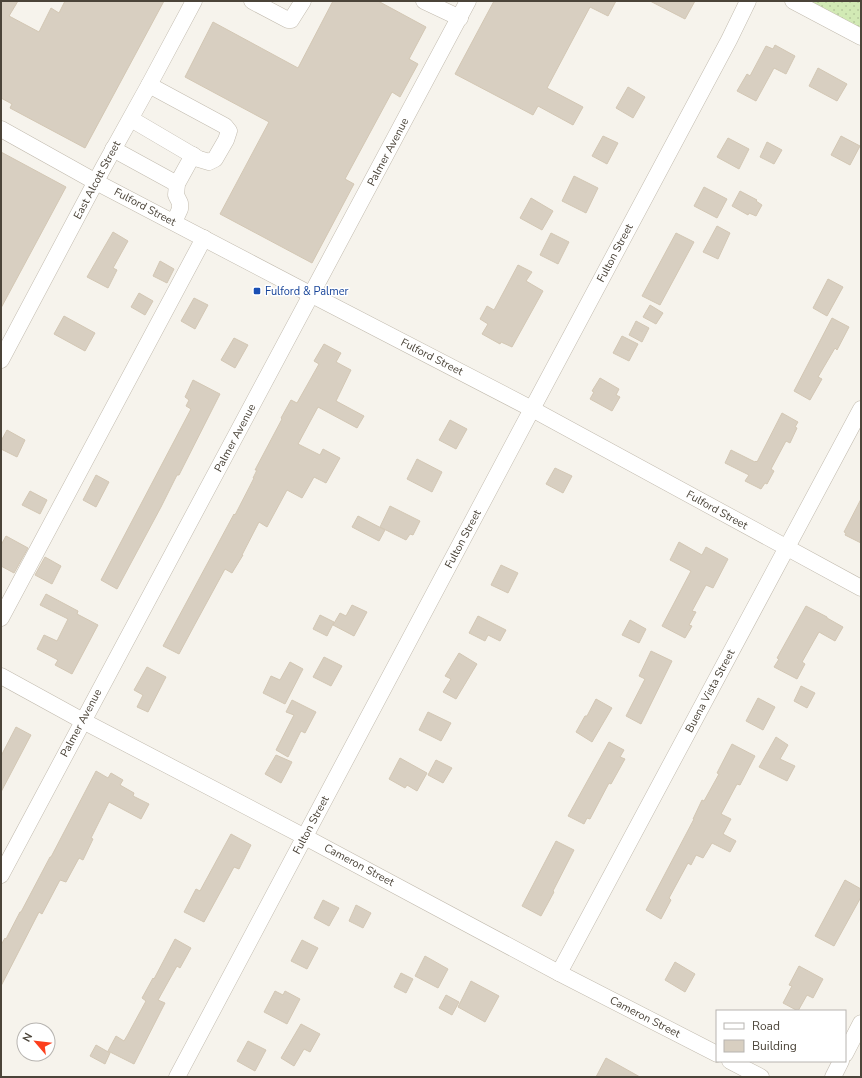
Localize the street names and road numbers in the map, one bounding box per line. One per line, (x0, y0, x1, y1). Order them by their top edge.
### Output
street label: Palmer Avenue (364, 115, 412, 189)
street label: East Alcott Street (70, 138, 124, 222)
street label: Fulford Street (111, 184, 179, 230)
street label: Fulton Street (593, 221, 637, 285)
street label: Fulford Street (398, 335, 466, 379)
street label: Palmer Avenue (211, 401, 259, 475)
street label: Fulford Street (684, 487, 750, 533)
street label: Fulton Street (441, 507, 485, 571)
street label: Buena Vista Street (682, 647, 738, 735)
street label: Palmer Avenue (57, 686, 105, 760)
street label: Fulton Street (289, 793, 333, 857)
street label: Cameron Street (321, 840, 397, 890)
street label: Cameron Street (607, 993, 683, 1041)

